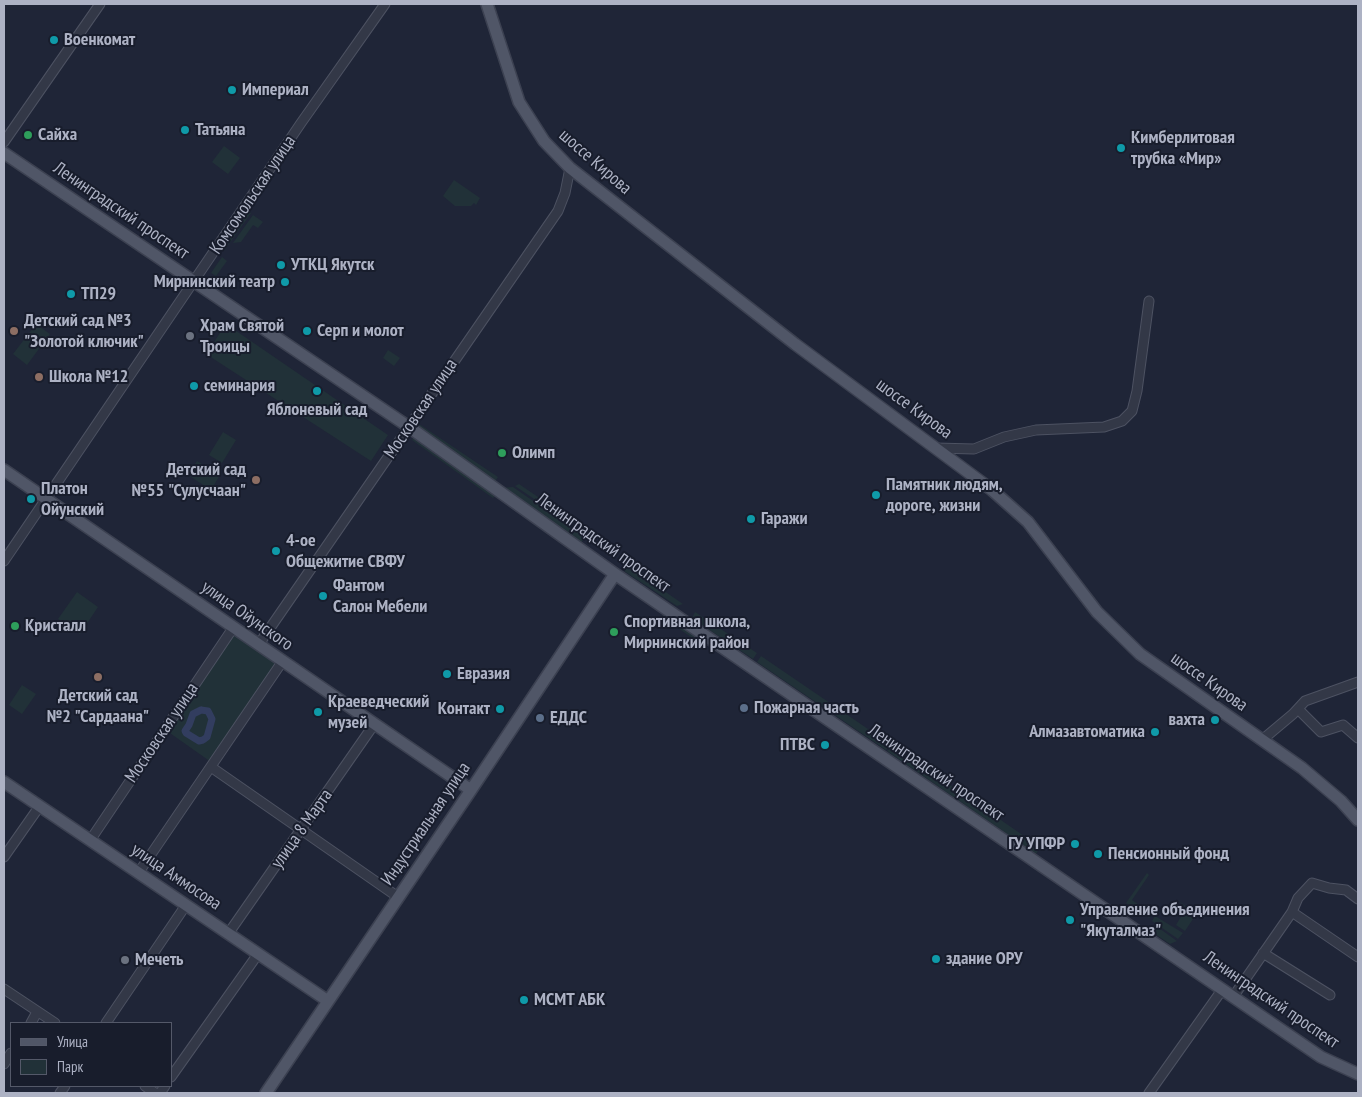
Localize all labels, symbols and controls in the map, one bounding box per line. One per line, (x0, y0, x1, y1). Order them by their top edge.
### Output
place label: Военкомат (64, 29, 135, 51)
marker: Военкомат (48, 34, 60, 46)
place label: Империал (242, 79, 309, 101)
marker: Империал (226, 84, 238, 96)
place label: Татьяна (195, 119, 246, 141)
place label: Сайха (38, 124, 77, 146)
marker: Татьяна (179, 124, 191, 136)
street label: шоссе Кирова (554, 125, 636, 199)
place label: Кимберлитовая трубка «Мир» (1131, 127, 1235, 170)
marker: Сайха (22, 129, 34, 141)
street label: Комсомольская улица (205, 132, 301, 258)
marker: Кимберлитовая трубка «Мир» (1115, 142, 1127, 154)
street label: Ленинградский проспект (49, 158, 193, 264)
place label: УТКЦ Якутск (291, 254, 374, 276)
marker: УТКЦ Якутск (275, 259, 287, 271)
place label: Мирнинский театр (154, 271, 275, 293)
marker: Мирнинский театр (279, 276, 291, 288)
place label: ТП29 (81, 283, 116, 305)
marker: ТП29 (65, 288, 77, 300)
place label: Детский сад №3 "Золотой ключик" (24, 310, 144, 352)
place label: Храм Святой Троицы (200, 315, 284, 358)
place label: Серп и молот (317, 320, 404, 342)
marker: Детский сад №3 "Золотой ключик" (8, 325, 20, 337)
marker: Серп и молот (301, 325, 313, 337)
marker: Храм Святой Троицы (184, 330, 196, 342)
street label: Московская улица (380, 355, 462, 463)
place label: Школа №12 (49, 366, 128, 388)
marker: Школа №12 (33, 371, 45, 383)
street label: шоссе Кирова (872, 374, 956, 444)
place label: семинария (204, 375, 275, 397)
marker: семинария (188, 380, 200, 392)
marker: Яблоневый сад (311, 385, 323, 397)
place label: Яблоневый сад (267, 399, 367, 421)
place label: Олимп (512, 442, 555, 464)
marker: Олимп (496, 447, 508, 459)
place label: Детский сад №55 "Сулусчаан" (132, 459, 246, 502)
marker: Детский сад №55 "Сулусчаан" (250, 474, 262, 486)
place label: Памятник людям, дороге, жизни (886, 474, 1003, 516)
place label: Платон Ойунский (41, 478, 104, 520)
street label: Ленинградский проспект (532, 489, 674, 597)
marker: Памятник людям, дороге, жизни (870, 489, 882, 501)
marker: Платон Ойунский (25, 493, 37, 505)
place label: Гаражи (761, 508, 808, 530)
marker: Гаражи (745, 513, 757, 525)
place label: 4-ое Общежитие СВФУ (286, 530, 405, 572)
marker: 4-ое Общежитие СВФУ (270, 545, 282, 557)
place label: Фантом Салон Мебели (333, 575, 427, 618)
street label: улица Ойунского (197, 576, 297, 656)
marker: Фантом Салон Мебели (317, 590, 329, 602)
place label: Спортивная школа, Мирнинский район (624, 611, 750, 654)
place label: Кристалл (25, 615, 86, 637)
marker: Кристалл (9, 620, 21, 632)
marker: Спортивная школа, Мирнинский район (608, 626, 620, 638)
street label: шоссе Кирова (1166, 648, 1252, 716)
place label: Евразия (457, 663, 510, 685)
marker: Евразия (441, 668, 453, 680)
marker: Детский сад №2 "Сардаана" (92, 671, 104, 683)
street label: Московская улица (121, 679, 203, 787)
place label: Детский сад №2 "Сардаана" (47, 685, 149, 728)
place label: Краеведческий музей (328, 691, 429, 734)
place label: Пожарная часть (754, 697, 859, 719)
place label: Контакт (438, 698, 490, 720)
marker: Пожарная часть (738, 702, 750, 714)
marker: Контакт (494, 703, 506, 715)
marker: Краеведческий музей (312, 706, 324, 718)
place label: ЕДДС (550, 707, 587, 729)
place label: вахта (1168, 709, 1205, 731)
marker: ЕДДС (534, 712, 546, 724)
marker: вахта (1209, 714, 1221, 726)
street label: Ленинградский проспект (864, 720, 1008, 826)
place label: Алмазавтоматика (1029, 721, 1145, 743)
marker: Алмазавтоматика (1149, 726, 1161, 738)
place label: ПТВС (780, 734, 815, 756)
marker: ПТВС (819, 739, 831, 751)
street label: Индустриальная улица (377, 758, 475, 890)
street label: улица 8 Марта (267, 785, 337, 873)
place label: ГУ УПФР (1008, 833, 1065, 855)
marker: ГУ УПФР (1069, 838, 1081, 850)
street label: улица Аммосова (127, 839, 225, 915)
place label: Пенсионный фонд (1108, 843, 1229, 865)
marker: Пенсионный фонд (1092, 848, 1104, 860)
place label: Управление объединения "Якуталмаз" (1080, 899, 1250, 942)
marker: Управление объединения "Якуталмаз" (1064, 914, 1076, 926)
street label: Ленинградский проспект (1199, 947, 1343, 1053)
place label: здание ОРУ (946, 948, 1023, 970)
place label: Мечеть (135, 949, 184, 971)
marker: здание ОРУ (930, 953, 942, 965)
marker: Мечеть (119, 954, 131, 966)
place label: МСМТ АБК (534, 989, 605, 1011)
marker: МСМТ АБК (518, 994, 530, 1006)
legend (10, 1022, 172, 1087)
text: Улица (57, 1032, 88, 1051)
text: Парк (57, 1057, 83, 1076)

